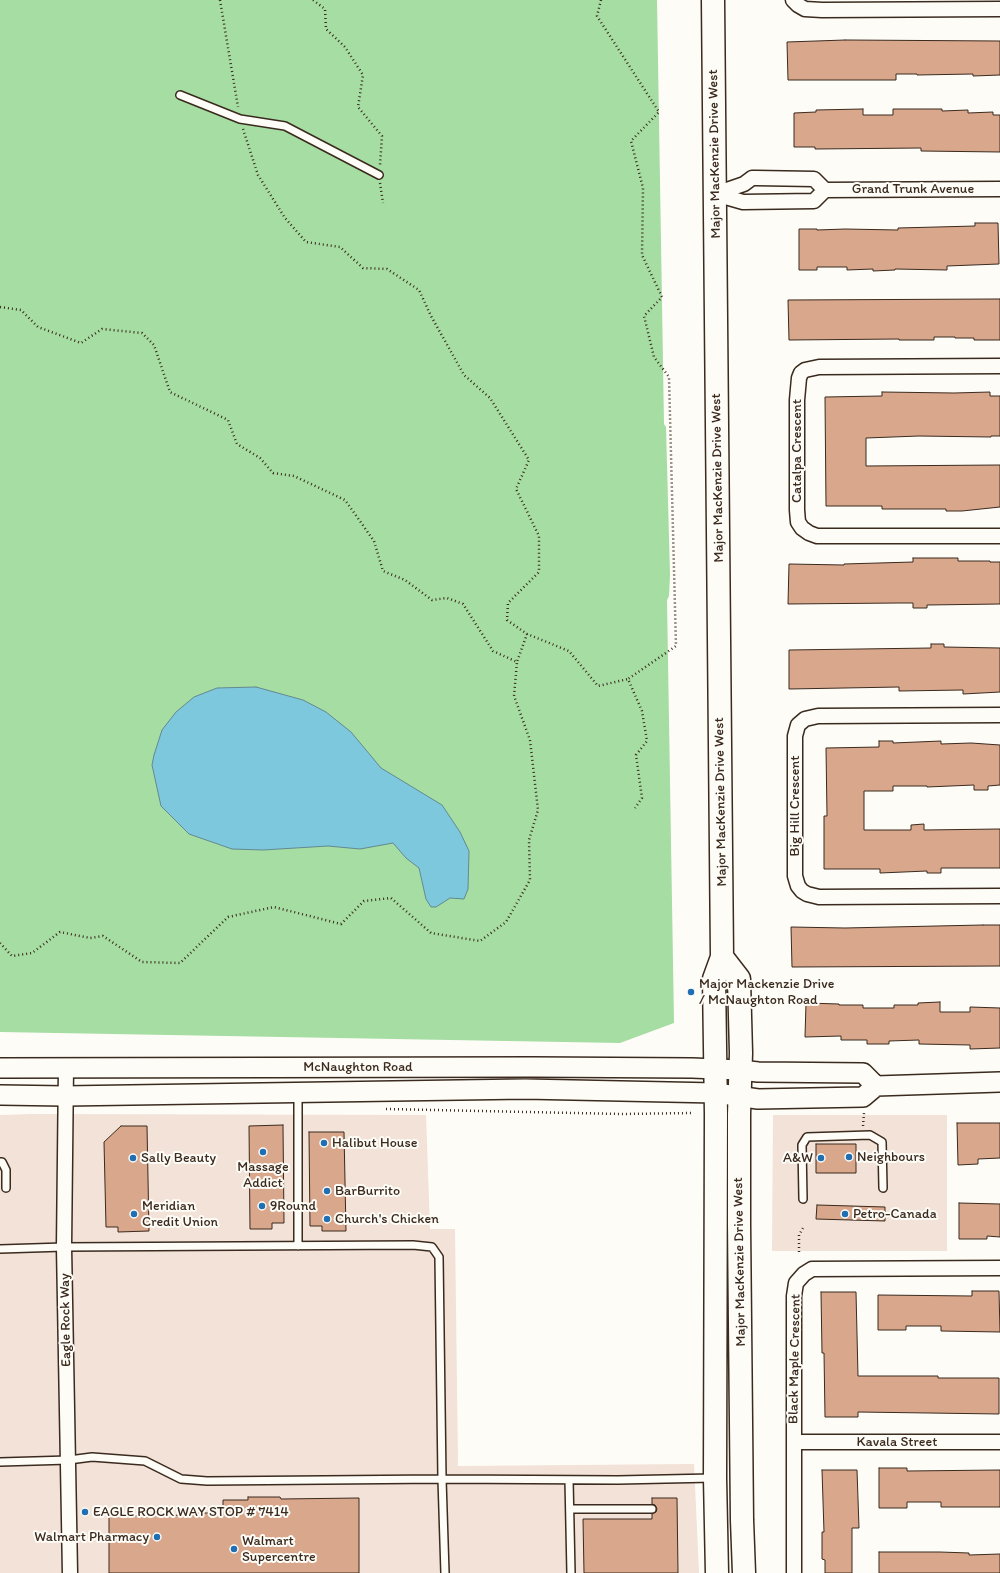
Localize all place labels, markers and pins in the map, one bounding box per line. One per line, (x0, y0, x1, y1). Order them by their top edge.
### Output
place label: Major Mackenzie Drive / McNaughton Road (699, 976, 834, 1008)
marker: Major Mackenzie Drive / McNaughton Road (686, 987, 696, 997)
place label: Halibut House (332, 1135, 417, 1151)
marker: Halibut House (319, 1138, 329, 1148)
marker: Massage Addict (258, 1147, 268, 1157)
place label: Neighbours (857, 1149, 925, 1165)
place label: Sally Beauty (141, 1150, 216, 1166)
place label: A&W (783, 1150, 813, 1166)
marker: Neighbours (844, 1152, 854, 1162)
marker: Sally Beauty (128, 1153, 138, 1163)
marker: A&W (816, 1153, 826, 1163)
place label: Massage Addict (237, 1159, 289, 1192)
place label: BarBurrito (335, 1183, 400, 1199)
marker: BarBurrito (322, 1186, 332, 1196)
place label: Meridian Credit Union (142, 1198, 218, 1230)
place label: 9Round (270, 1198, 316, 1214)
marker: 9Round (257, 1201, 267, 1211)
place label: Petro-Canada (853, 1206, 937, 1222)
marker: Meridian Credit Union (129, 1209, 139, 1219)
marker: Petro-Canada (840, 1209, 850, 1219)
place label: Church's Chicken (335, 1211, 439, 1227)
marker: Church's Chicken (322, 1214, 332, 1224)
place label: EAGLE ROCK WAY STOP # 7414 (93, 1504, 289, 1520)
marker: EAGLE ROCK WAY STOP # 7414 (80, 1507, 90, 1517)
place label: Walmart Pharmacy (34, 1529, 149, 1545)
marker: Walmart Pharmacy (152, 1532, 162, 1542)
place label: Walmart Supercentre (242, 1533, 316, 1566)
marker: Walmart Supercentre (229, 1544, 239, 1554)

